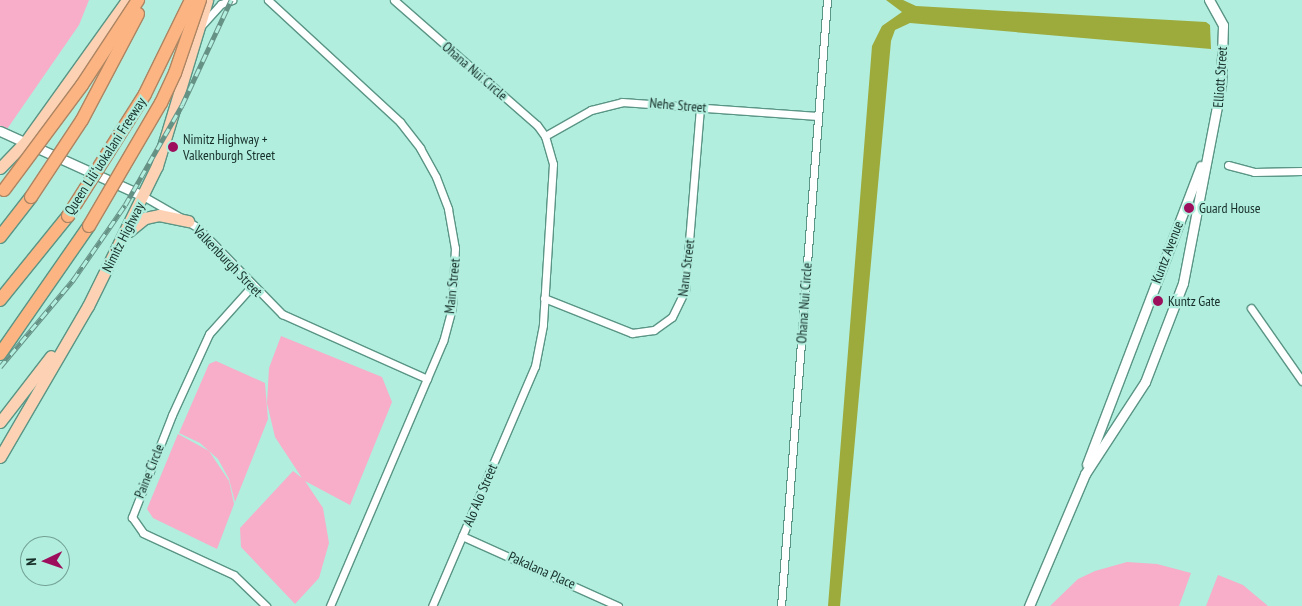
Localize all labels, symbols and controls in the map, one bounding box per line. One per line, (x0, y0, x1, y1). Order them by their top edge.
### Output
street label: Ohana Nui Circle (439, 38, 511, 104)
street label: Elliott Street (1209, 46, 1231, 108)
street label: Queen Liliʻuokalani Freeway (61, 94, 149, 218)
street label: Nehe Street (649, 94, 707, 116)
place label: Nimitz Highway + Valkenburgh Street (183, 131, 275, 164)
marker: Nimitz Highway + Valkenburgh Street (167, 141, 179, 153)
street label: Nimitz Highway (98, 199, 148, 275)
place label: Guard House (1199, 200, 1261, 216)
marker: Guard House (1183, 202, 1195, 214)
street label: Kuntz Avenue (1147, 218, 1187, 286)
street label: Valkenburgh Street (190, 222, 266, 300)
street label: Nanu Street (674, 239, 698, 297)
street label: Main Street (441, 257, 463, 315)
street label: Ohana Nui Circle (793, 262, 815, 344)
place label: Kuntz Gate (1168, 293, 1221, 309)
marker: Kuntz Gate (1152, 295, 1164, 307)
street label: Paine Circle (131, 442, 167, 500)
street label: Alo Alo Street (459, 461, 501, 529)
north arrow (20, 536, 70, 586)
street label: Pakalana Place (506, 548, 578, 592)
text: N (22, 557, 40, 566)

